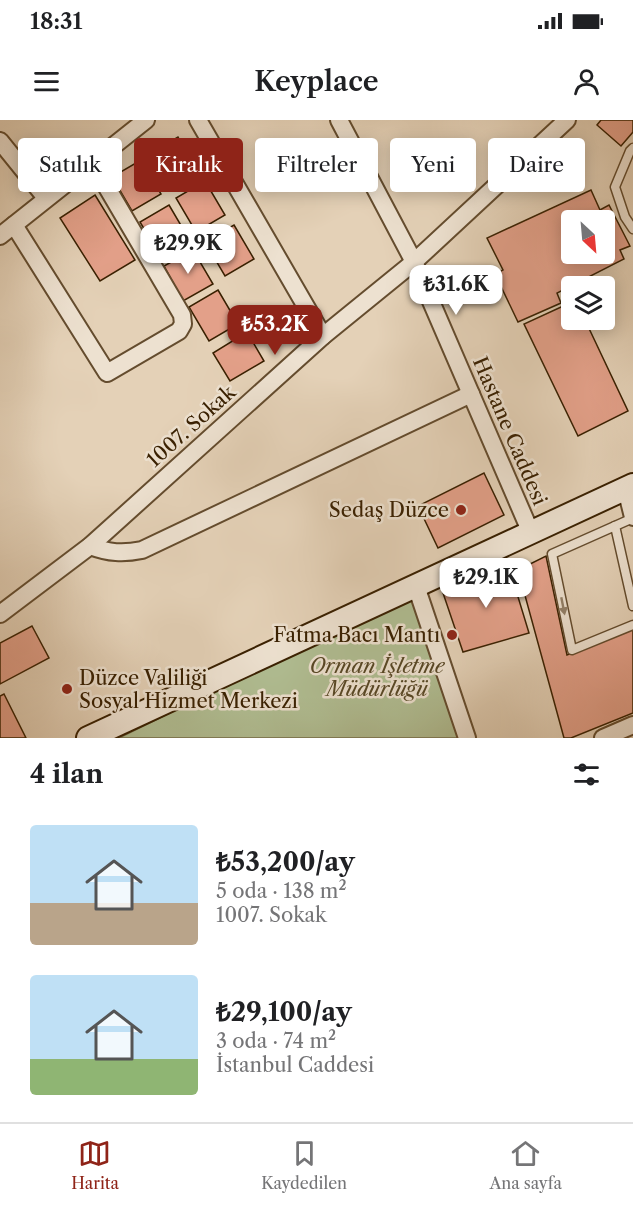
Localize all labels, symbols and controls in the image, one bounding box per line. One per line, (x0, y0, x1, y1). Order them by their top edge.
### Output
text: 18:31 (30, 8, 82, 35)
icon: menu (30, 65, 63, 98)
text: Keyplace (254, 65, 379, 98)
icon: person (570, 65, 603, 98)
chip: Satılık (18, 138, 122, 192)
chip: Kiralık (134, 138, 243, 192)
chip: Filtreler (255, 138, 378, 192)
chip: Yeni (390, 138, 476, 192)
chip: Daire (488, 138, 585, 192)
north arrow (561, 210, 615, 264)
map controls (561, 210, 615, 330)
pin: ₺29.9K (139, 224, 237, 275)
text: ₺29.9K (154, 231, 222, 255)
pin: ₺31.6K (407, 265, 505, 316)
text: ₺31.6K (423, 272, 489, 296)
button: layers (561, 276, 615, 330)
pin: ₺53.2K (226, 305, 324, 356)
text: ₺53.2K (241, 312, 309, 336)
street label: Hastane Caddesi (468, 353, 552, 509)
street label: 1007. Sokak (142, 379, 241, 472)
place label: Sedaş Düzce (329, 498, 449, 522)
marker: Sedaş Düzce (454, 503, 468, 517)
pin: ₺29.1K (437, 558, 535, 609)
text: ₺29.1K (454, 565, 518, 589)
one-way arrow (559, 597, 568, 616)
place label: Fatma Bacı Mantı (273, 623, 440, 647)
marker: Fatma Bacı Mantı (445, 628, 459, 642)
park label: Orman İşletme Müdürlüğü (309, 653, 446, 701)
place label: Düzce Valiliği Sosyal Hizmet Merkezi (79, 666, 298, 713)
marker: Düzce Valiliği Sosyal Hizmet Merkezi (60, 682, 74, 696)
text: 4 ilan (30, 758, 103, 790)
icon: filters (570, 758, 603, 791)
text: ₺53,200/ay (216, 846, 355, 878)
icon: home (78, 849, 150, 921)
text: 5 oda · 138 m² (216, 879, 347, 903)
text: 1007. Sokak (216, 903, 327, 927)
text: ₺29,100/ay (216, 996, 352, 1028)
icon: home (78, 999, 150, 1071)
text: 3 oda · 74 m² (216, 1029, 336, 1053)
text: İstanbul Caddesi (216, 1053, 374, 1077)
tab: Harita (71, 1137, 119, 1193)
tab: Kaydedilen (261, 1137, 347, 1193)
tab: Ana sayfa (489, 1137, 562, 1193)

